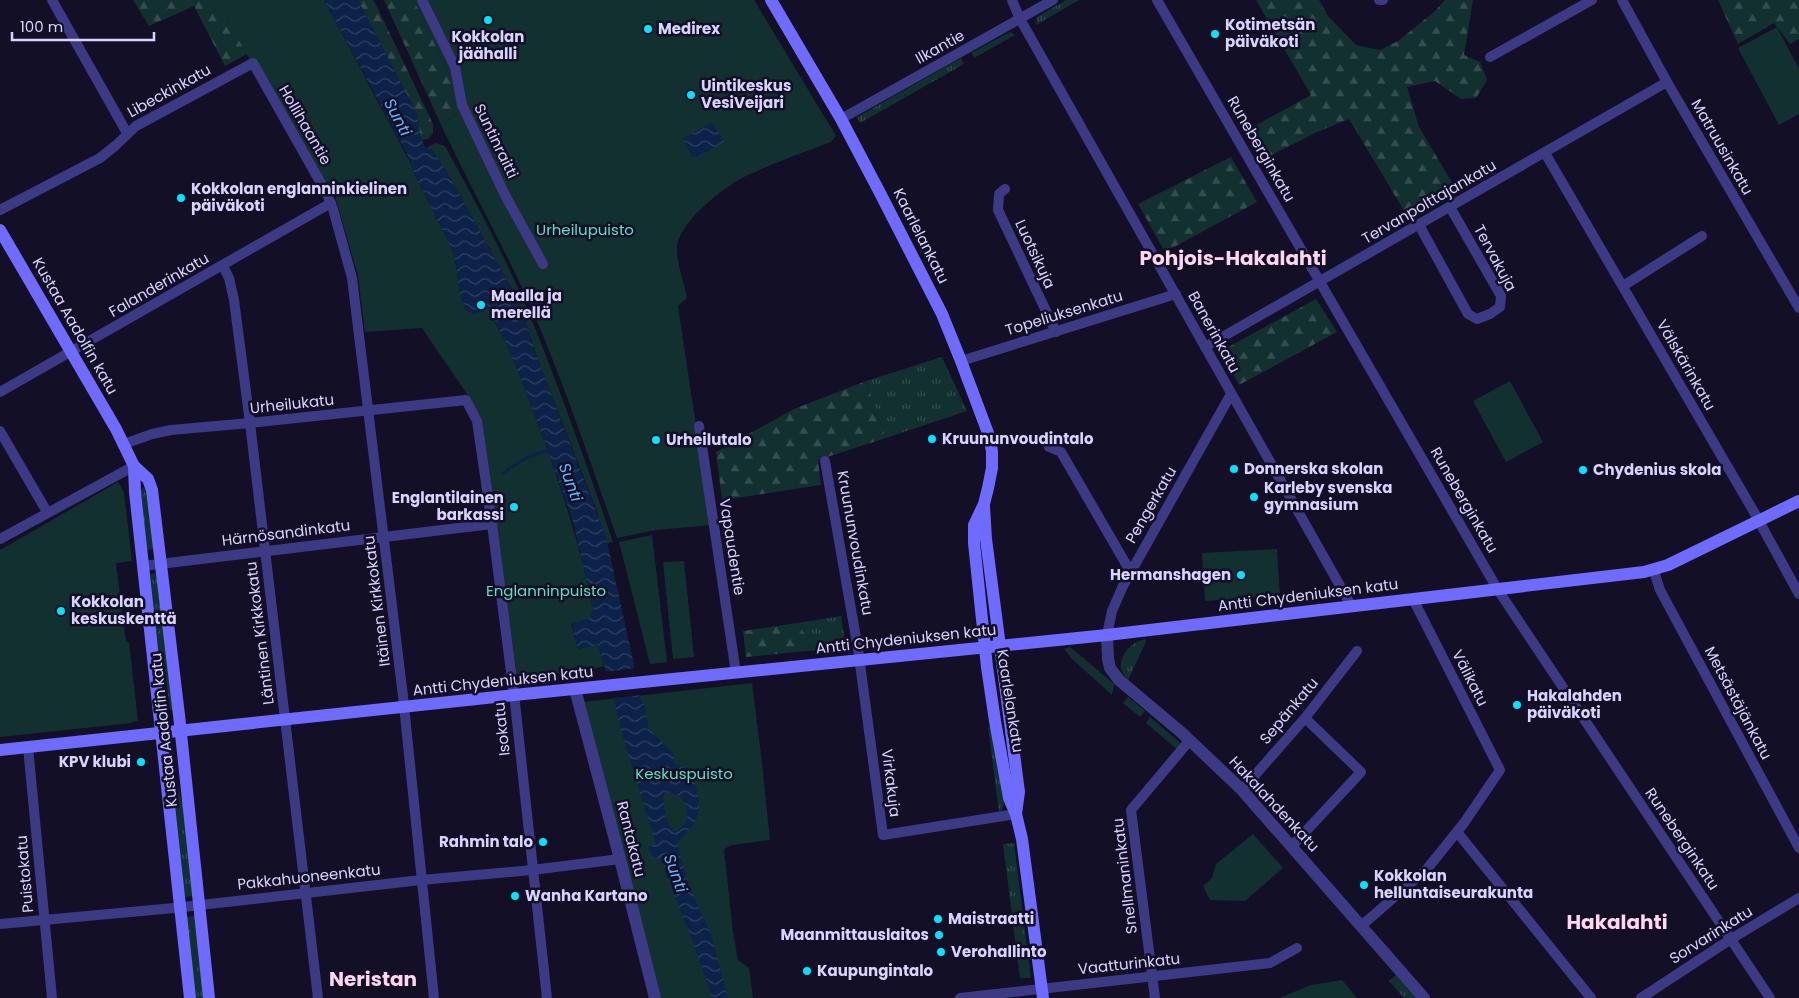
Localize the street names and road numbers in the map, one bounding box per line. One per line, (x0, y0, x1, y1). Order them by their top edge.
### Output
street label: Ilkantie (911, 24, 968, 69)
street label: Libeckinkatu (123, 59, 214, 122)
street label: Hollihaantie (274, 81, 337, 169)
street label: Runeberginkatu (1223, 92, 1300, 206)
street label: Matruusinkatu (1686, 95, 1758, 198)
street label: Suntinraitti (469, 100, 524, 182)
street label: Tervanpolttajankatu (1358, 154, 1500, 249)
street label: Kaarlelankatu (888, 185, 954, 287)
street label: Luotsikuja (1010, 216, 1061, 292)
street label: Tervakuja (1469, 221, 1522, 295)
street label: Falanderinkatu (105, 247, 213, 322)
street label: Kustaa Aadolfin katu (28, 253, 123, 398)
street label: Topeliuksenkatu (1003, 285, 1125, 340)
street label: Banerinkatu (1183, 287, 1245, 376)
street label: Välskärinkatu (1652, 316, 1721, 414)
street label: Urheilukatu (249, 389, 335, 418)
street label: Runeberginkatu (1426, 443, 1503, 557)
street label: Pengerkatu (1120, 462, 1181, 547)
street label: Kruununvoudinkatu (832, 469, 879, 617)
street label: Vapaudentie (714, 497, 751, 597)
street label: Härnösandinkatu (221, 514, 351, 551)
street label: Itäinen Kirkkokatu (358, 534, 395, 668)
street label: Läntinen Kirkkokatu (240, 560, 279, 706)
street label: Antti Chydeniuksen katu (1217, 573, 1399, 616)
street label: Antti Chydeniuksen katu (815, 619, 997, 658)
street label: Metsästäjänkatu (1700, 642, 1777, 763)
street label: Välikatu (1447, 646, 1494, 710)
street label: Kaarlelankatu (992, 648, 1029, 754)
street label: Kustaa Aadolfin katu (145, 652, 182, 808)
street label: Antti Chydeniuksen katu (412, 661, 594, 700)
street label: Sepänkatu (1255, 673, 1323, 748)
street label: Isokatu (488, 701, 515, 757)
street label: Virkakuja (877, 748, 906, 818)
street label: Hakalahdenkatu (1224, 751, 1324, 856)
street label: Runeberginkatu (1640, 784, 1724, 894)
street label: Rantakatu (612, 799, 651, 879)
street label: Snellmaninkatu (1107, 817, 1142, 935)
street label: Puistokatu (11, 834, 38, 914)
street label: Pakkahuoneenkatu (236, 859, 382, 894)
street label: Sorvarinkatu (1665, 901, 1756, 968)
street label: Vaatturinkatu (1077, 948, 1181, 979)

